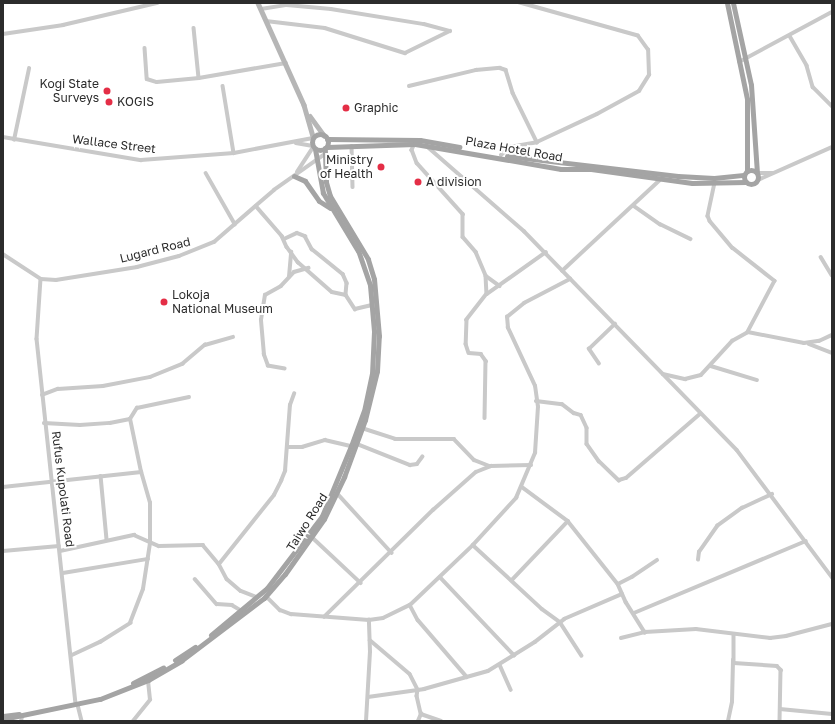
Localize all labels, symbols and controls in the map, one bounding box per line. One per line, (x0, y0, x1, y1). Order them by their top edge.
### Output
place label: Kogi State Surveys (40, 77, 99, 105)
marker: Kogi State Surveys (102, 86, 112, 96)
place label: KOGIS (117, 95, 154, 109)
marker: KOGIS (104, 97, 114, 107)
place label: Graphic (354, 101, 398, 115)
marker: Graphic (341, 103, 351, 113)
street label: Wallace Street (71, 132, 157, 156)
street label: Plaza Hotel Road (464, 133, 564, 165)
place label: Ministry of Health (320, 153, 373, 181)
marker: Ministry of Health (376, 162, 386, 172)
place label: A division (426, 175, 482, 189)
marker: A division (413, 177, 423, 187)
street label: Lugard Road (118, 234, 192, 266)
place label: Lokoja National Museum (172, 288, 273, 316)
marker: Lokoja National Museum (159, 297, 169, 307)
street label: Rufus Kupolati Road (49, 430, 77, 548)
street label: Taiwo Road (284, 490, 330, 554)

